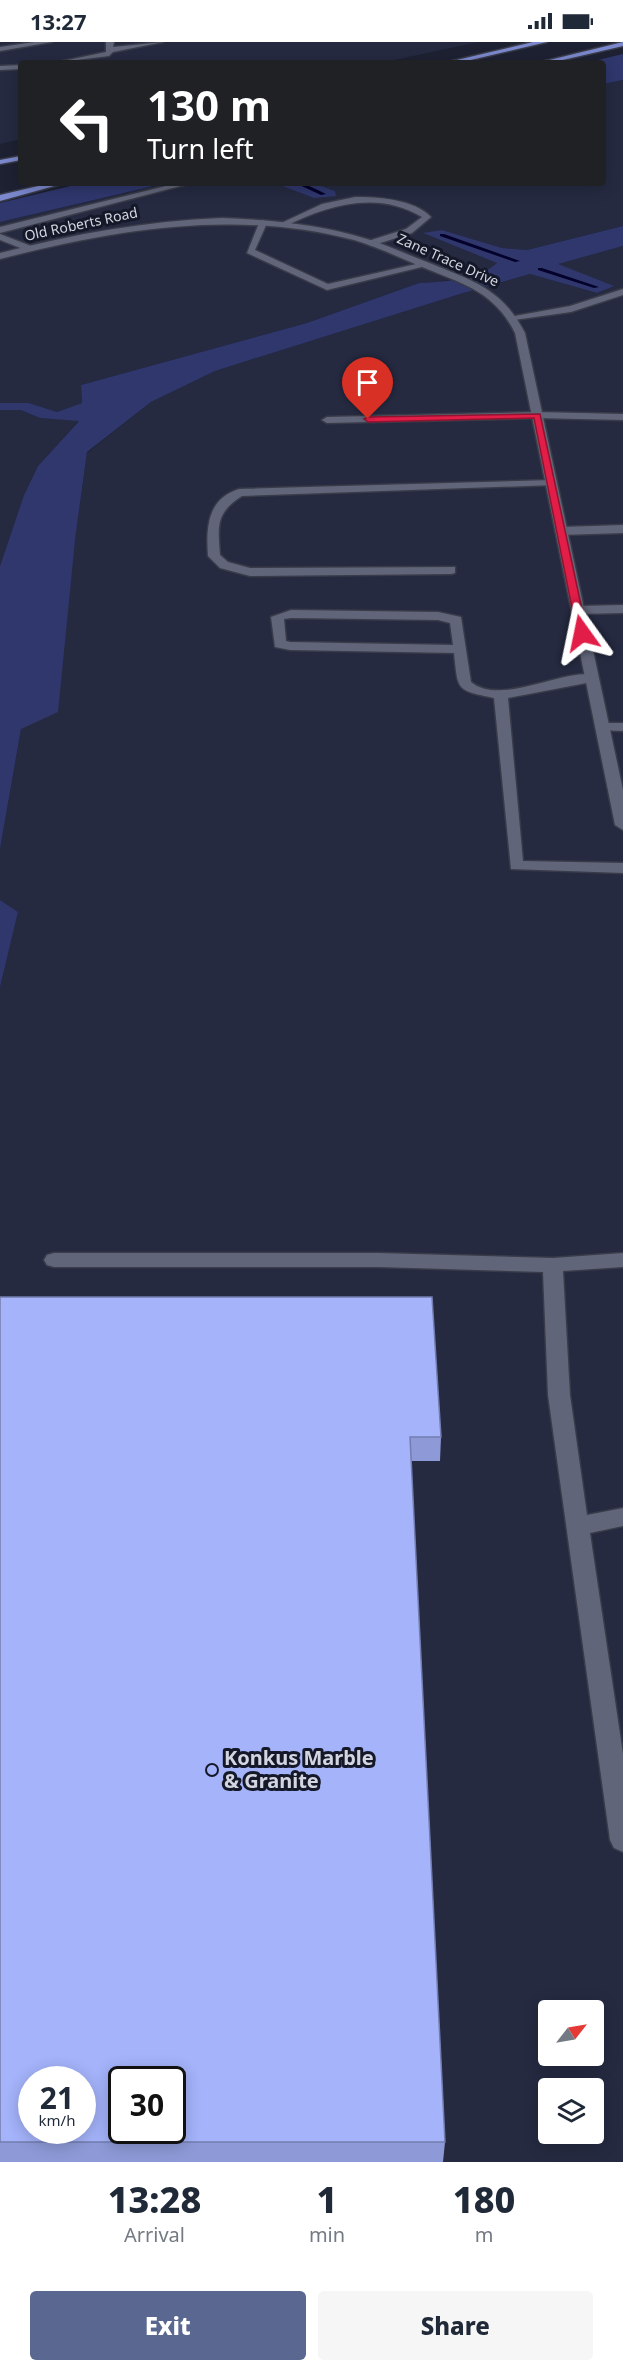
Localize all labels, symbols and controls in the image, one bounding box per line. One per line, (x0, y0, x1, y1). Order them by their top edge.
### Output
text: 13:27 (30, 6, 87, 36)
text: 130 m (147, 76, 271, 133)
icon: left (48, 84, 126, 162)
text: Turn left (147, 130, 253, 167)
street label: Old Roberts Road (23, 202, 139, 245)
street label: Zane Trace Drive (394, 229, 502, 291)
pin (342, 357, 393, 419)
icon: arrive (351, 366, 384, 399)
position arrow (550, 601, 614, 665)
place label: Konkus Marble & Granite (224, 1744, 374, 1794)
marker: Konkus Marble & Granite (205, 1763, 219, 1777)
north arrow (538, 2000, 604, 2066)
map controls (538, 2000, 604, 2144)
speed limit sign: 30 (108, 2066, 186, 2144)
text: 21 (40, 2077, 74, 2118)
button: layers (538, 2078, 604, 2144)
text: km/h (39, 2110, 75, 2130)
text: 13:28 (108, 2175, 201, 2224)
text: 1 (317, 2175, 337, 2224)
text: 180 (453, 2175, 515, 2224)
text: Arrival (124, 2221, 185, 2248)
text: min (309, 2221, 345, 2248)
text: m (475, 2221, 493, 2248)
button: Exit (30, 2291, 306, 2360)
button: Share (318, 2291, 593, 2360)

